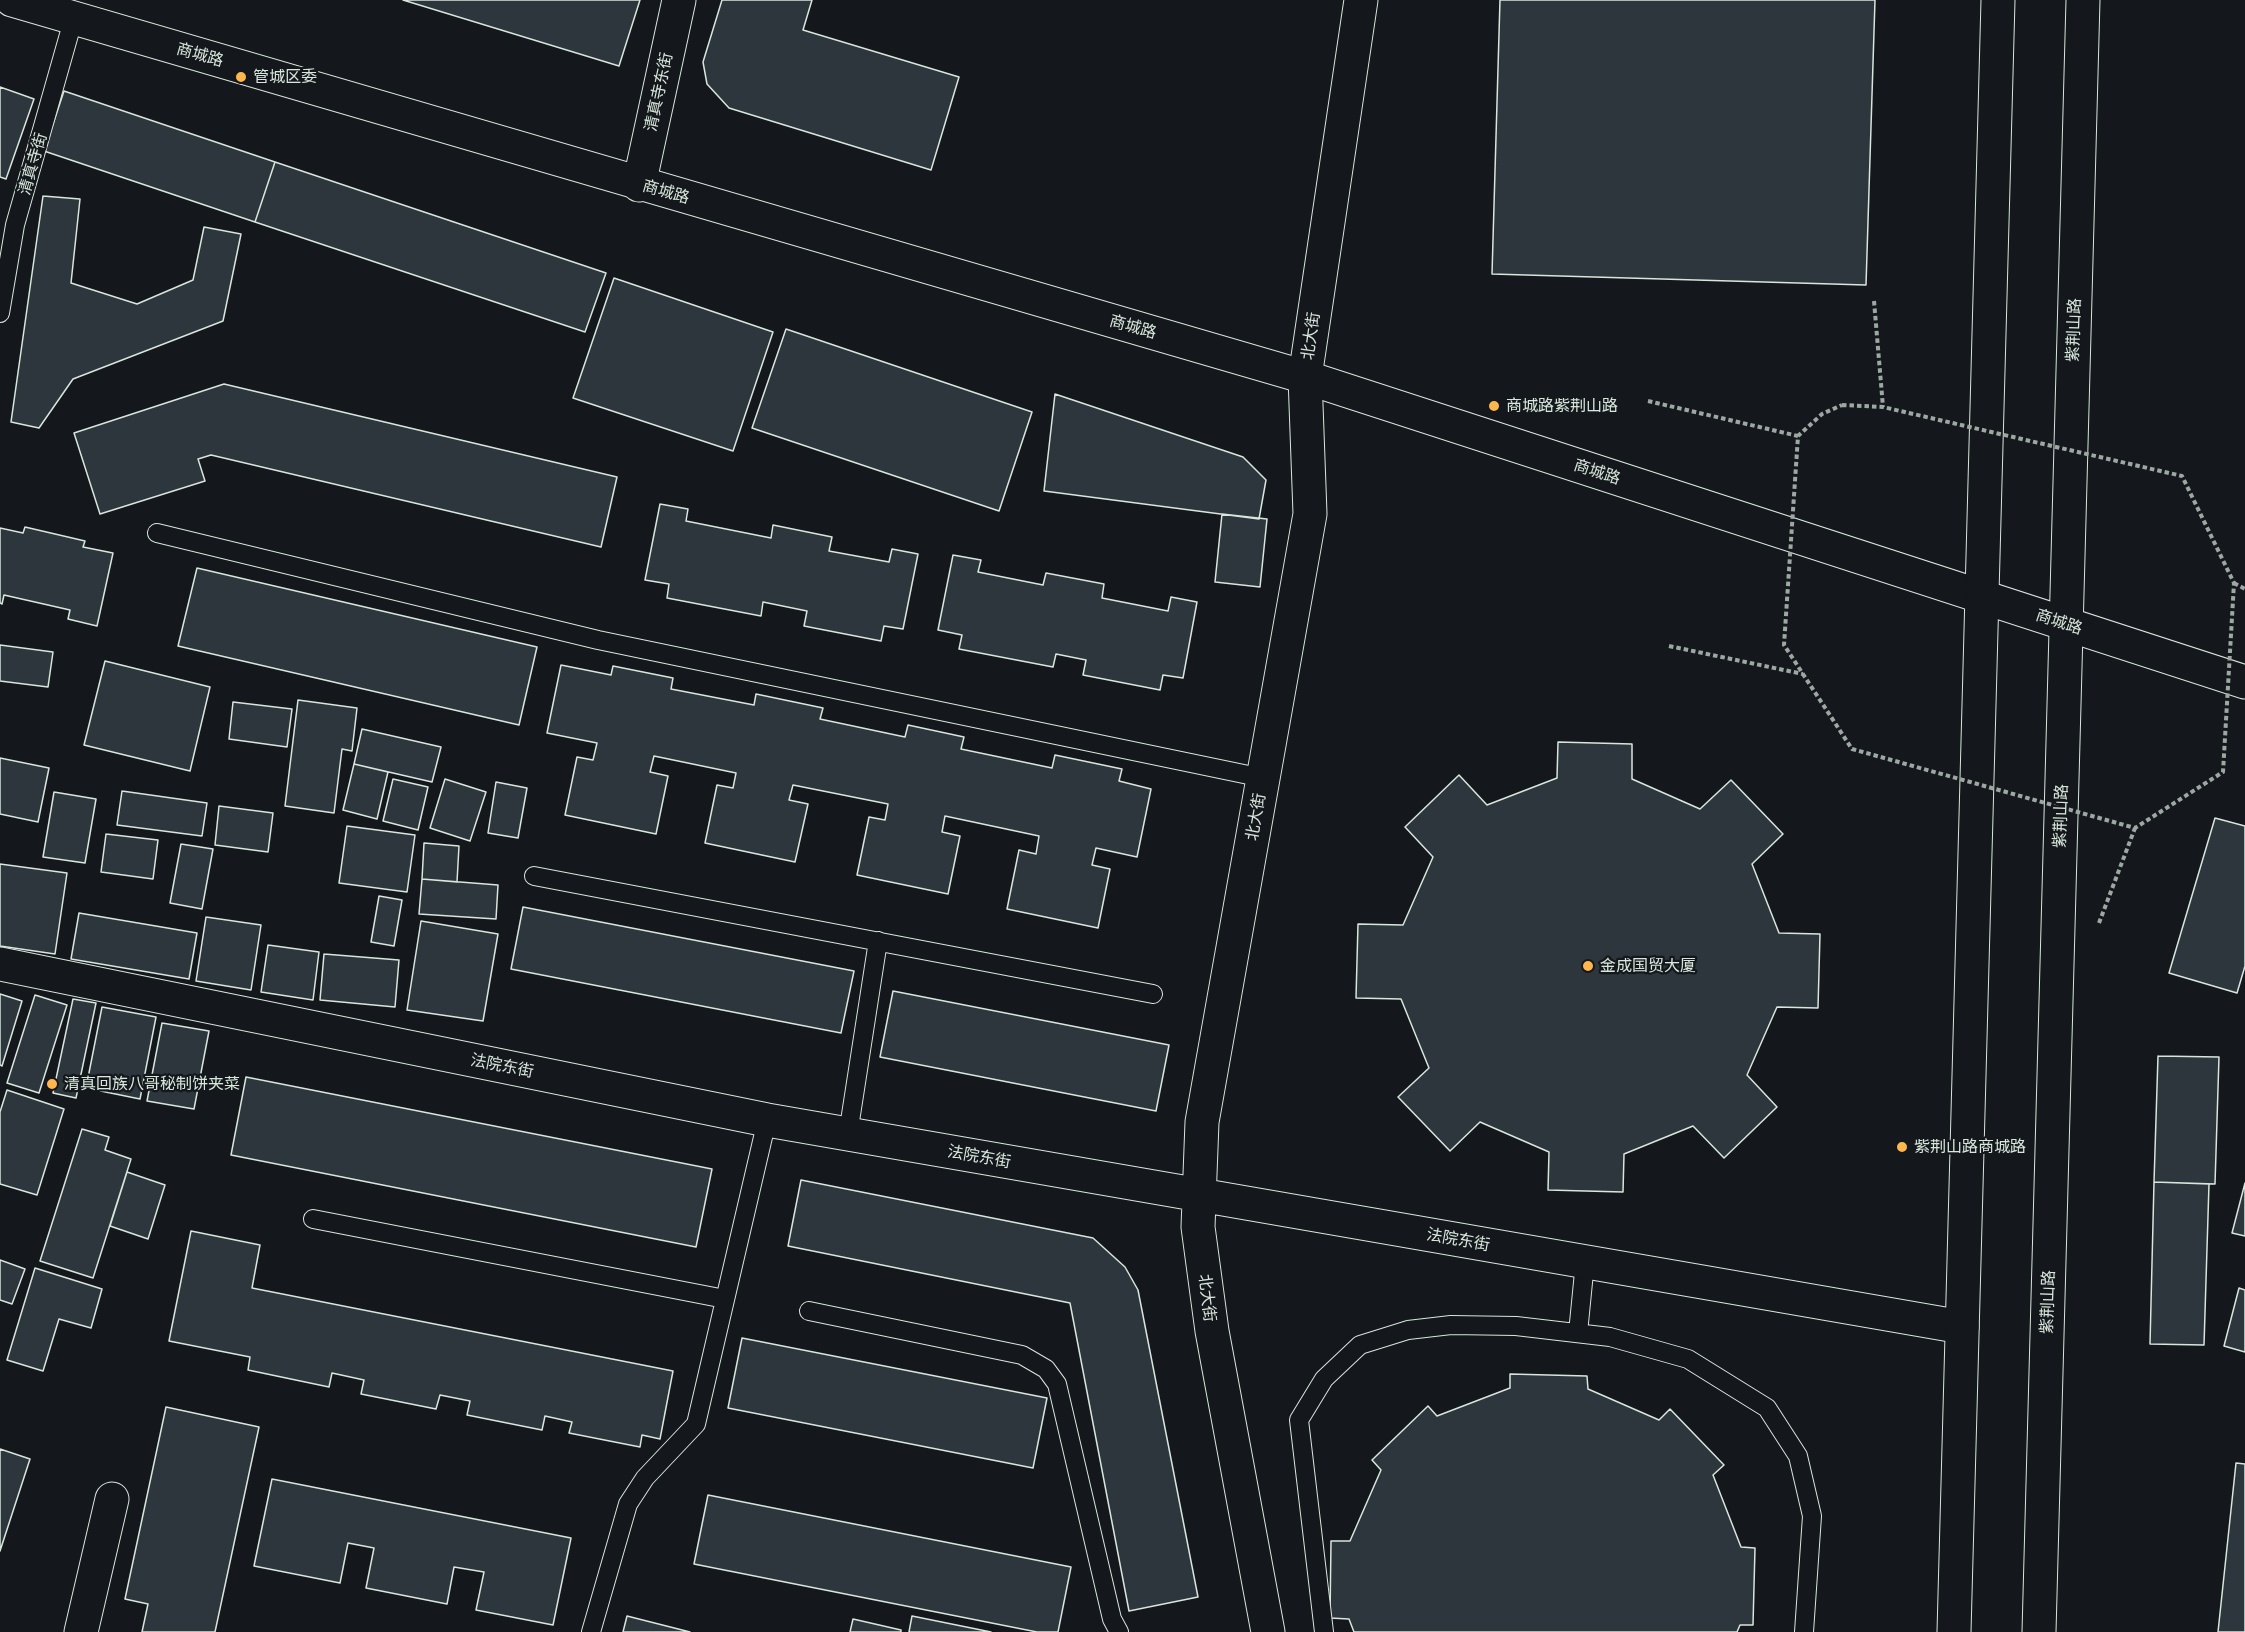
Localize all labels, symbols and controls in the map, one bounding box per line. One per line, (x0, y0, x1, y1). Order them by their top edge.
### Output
street label: 商城路 (174, 39, 226, 71)
street label: 清真寺东街 (641, 51, 677, 133)
place label: 管城区委 (253, 67, 317, 87)
marker: 管城区委 (234, 70, 248, 84)
street label: 清真寺街 (15, 131, 51, 197)
street label: 商城路 (640, 176, 692, 208)
street label: 紫荆山路 (2063, 298, 2085, 362)
street label: 商城路 (1107, 311, 1159, 343)
street label: 北大街 (1298, 311, 1324, 361)
place label: 商城路紫荆山路 (1506, 396, 1618, 416)
marker: 商城路紫荆山路 (1487, 399, 1501, 413)
street label: 商城路 (1571, 455, 1623, 489)
street label: 商城路 (2033, 605, 2085, 639)
street label: 紫荆山路 (2050, 784, 2072, 848)
street label: 北大街 (1242, 792, 1270, 842)
place label: 金成国贸大厦 (1600, 956, 1696, 976)
marker: 金成国贸大厦 (1581, 959, 1595, 973)
street label: 法院东街 (469, 1050, 535, 1082)
place label: 清真回族八哥秘制饼夹菜 (64, 1074, 240, 1094)
marker: 清真回族八哥秘制饼夹菜 (45, 1077, 59, 1091)
place label: 紫荆山路商城路 (1914, 1137, 2026, 1157)
marker: 紫荆山路商城路 (1895, 1140, 1909, 1154)
street label: 法院东街 (946, 1142, 1012, 1172)
street label: 法院东街 (1425, 1225, 1491, 1255)
street label: 紫荆山路 (2037, 1270, 2059, 1334)
street label: 北大街 (1195, 1273, 1219, 1323)

